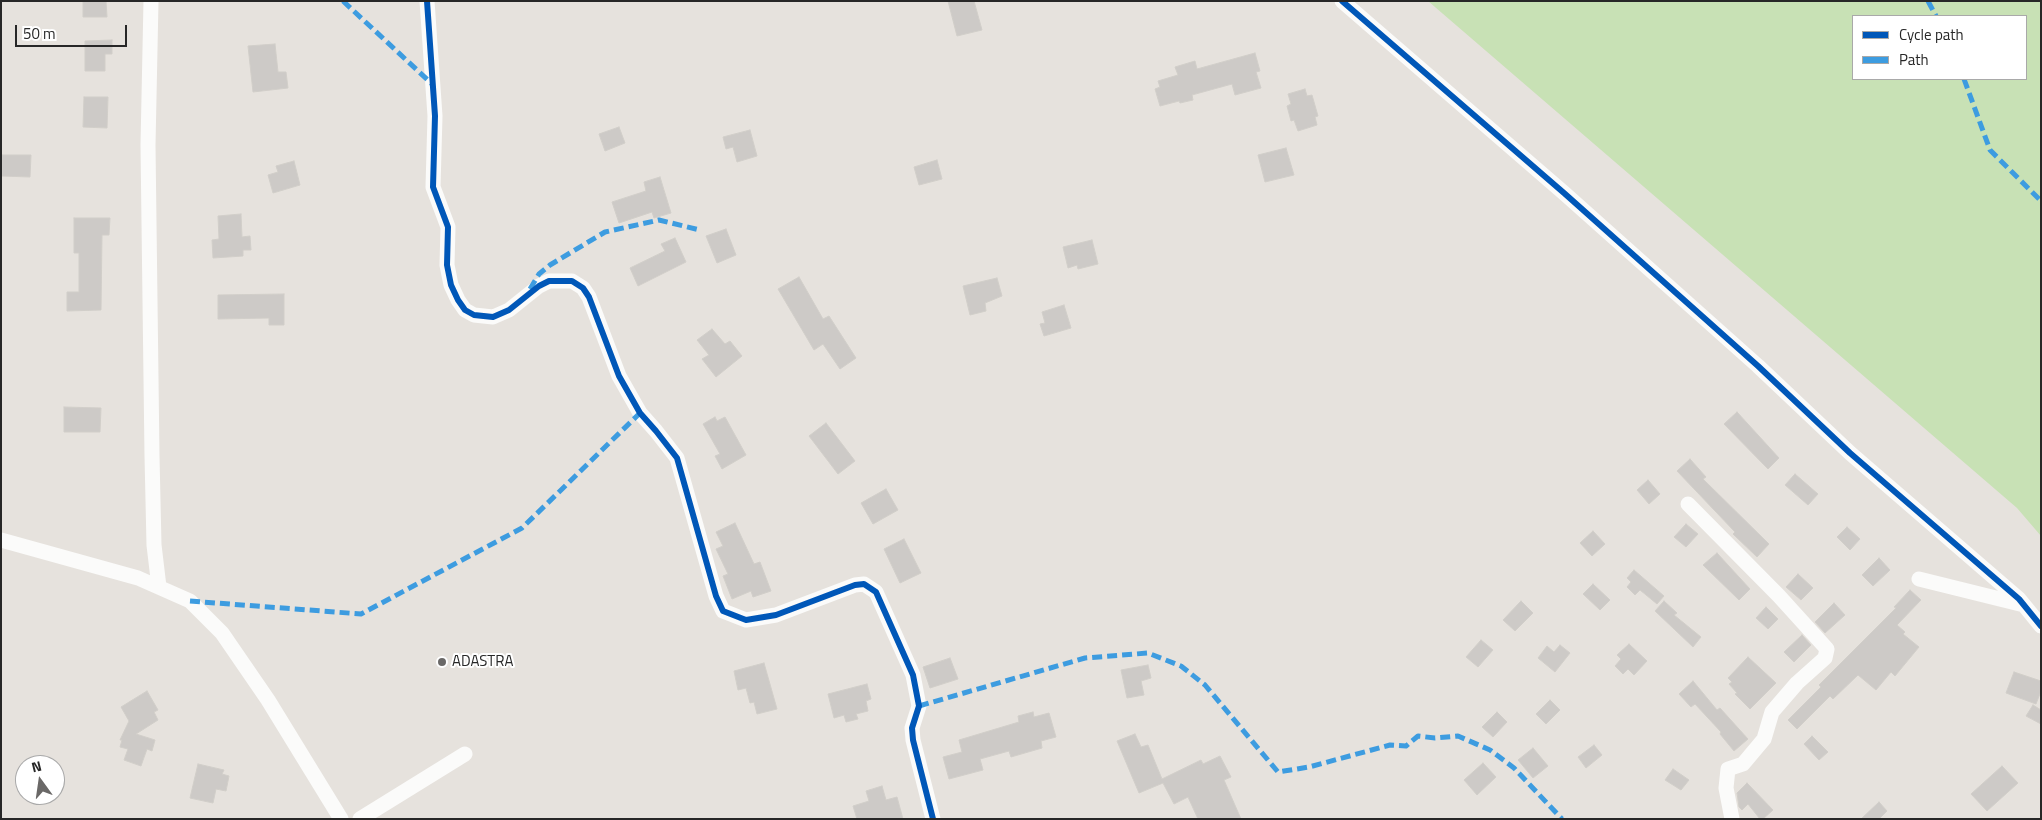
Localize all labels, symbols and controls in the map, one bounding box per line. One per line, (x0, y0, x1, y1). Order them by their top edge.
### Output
scale bar (18, 15, 130, 47)
legend (1852, 15, 2027, 80)
text: 50 m (23, 22, 56, 45)
text: Cycle path (1899, 23, 1964, 46)
text: Path (1899, 48, 1929, 71)
place label: ADASTRA (452, 653, 513, 671)
marker: ADASTRA (436, 656, 448, 668)
north arrow (15, 755, 65, 805)
text: N (29, 755, 44, 777)

